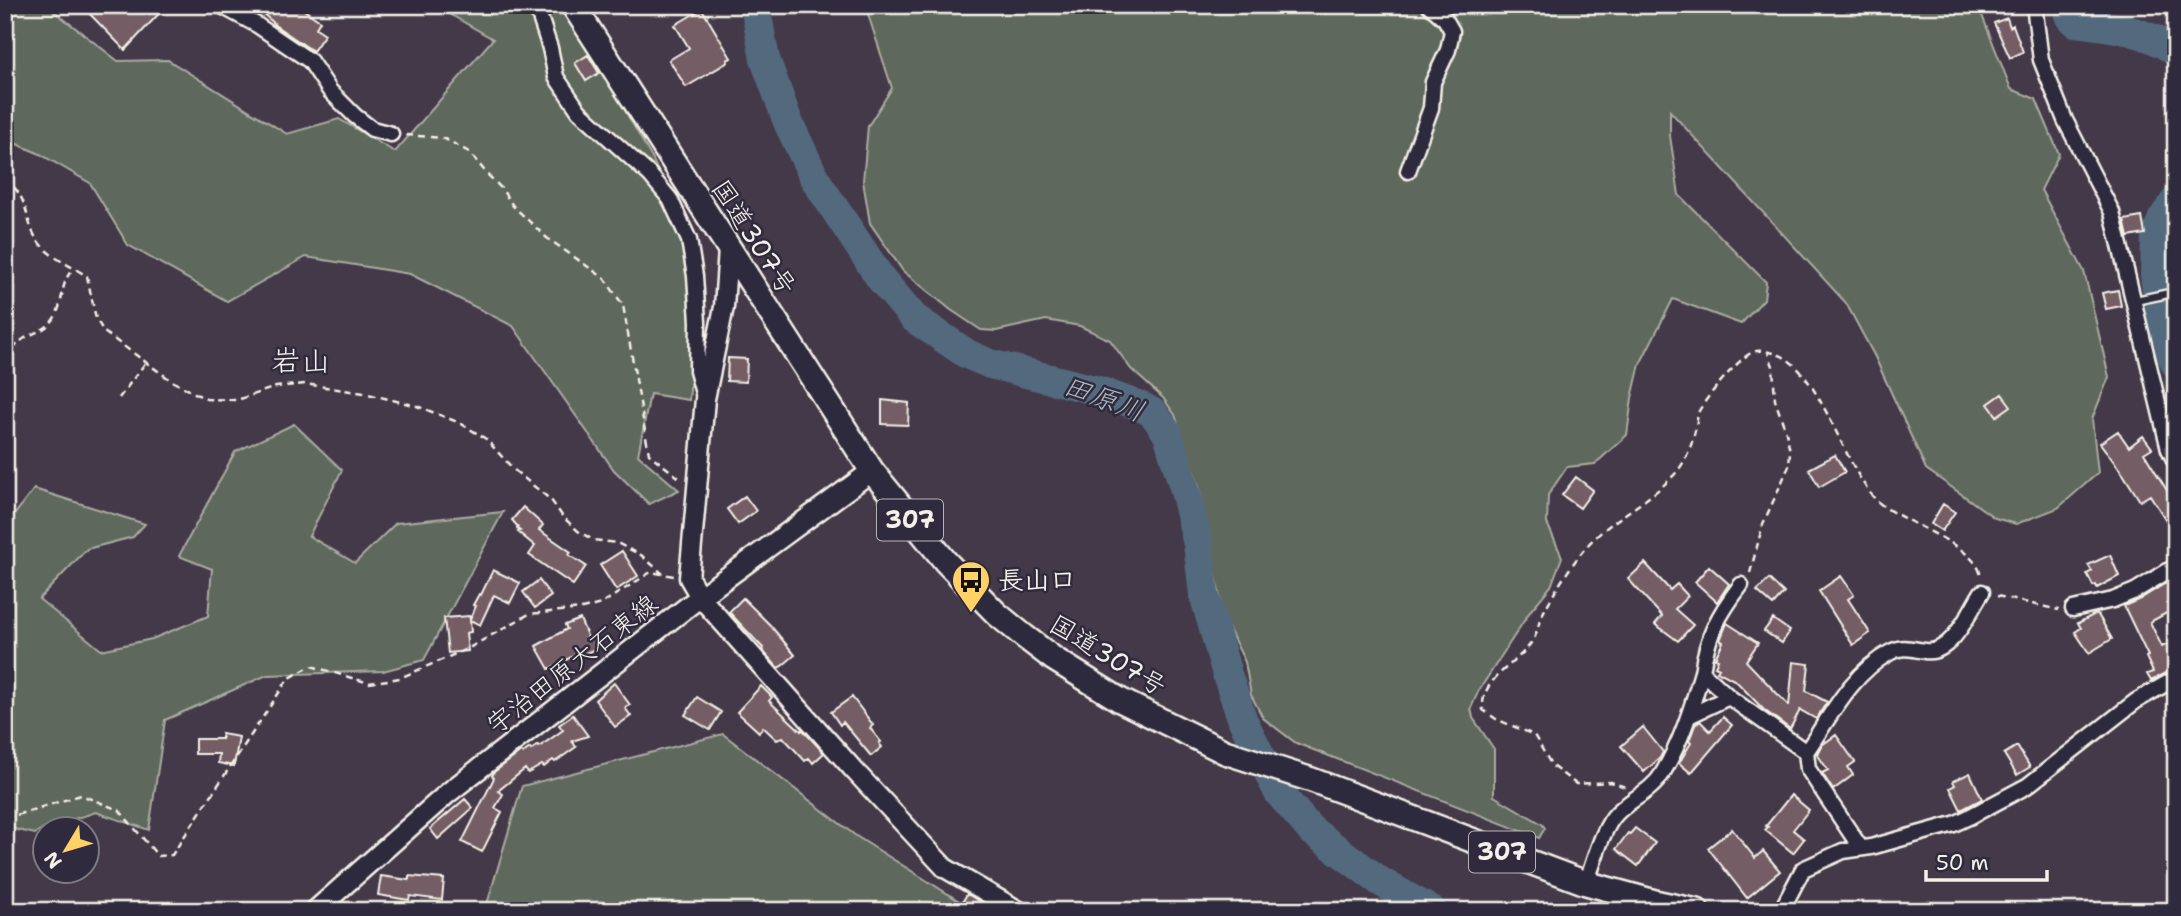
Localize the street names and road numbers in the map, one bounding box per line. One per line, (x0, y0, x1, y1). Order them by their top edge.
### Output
street label: 国道307号 (704, 172, 805, 301)
road number: 307 (877, 500, 943, 540)
street label: 宇治田原大石東線 (479, 586, 664, 741)
street label: 国道307号 (1043, 606, 1173, 703)
road number: 307 (1469, 832, 1535, 872)

